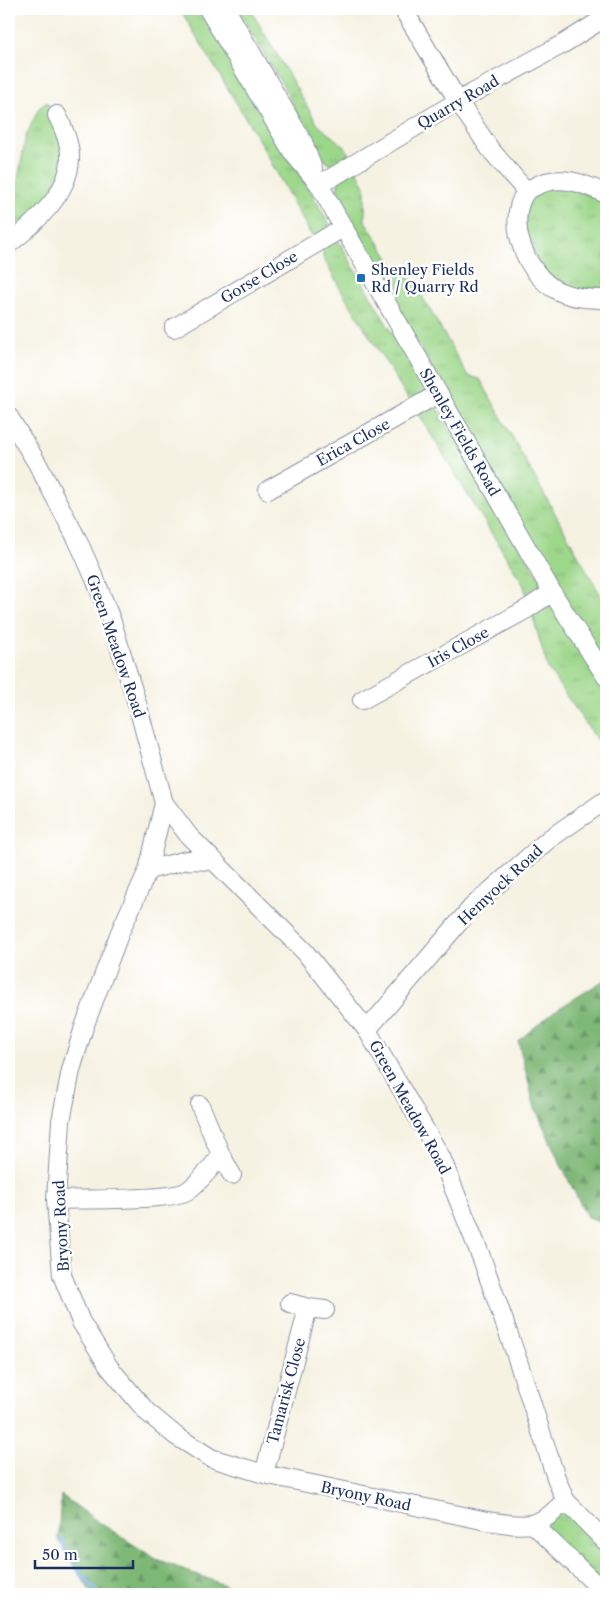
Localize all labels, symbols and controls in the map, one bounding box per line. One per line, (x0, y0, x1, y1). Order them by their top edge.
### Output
street label: Quarry Road (414, 71, 502, 133)
street label: Gorse Close (217, 247, 301, 307)
place label: Shenley Fields Rd / Quarry Rd (371, 260, 479, 296)
marker: Shenley Fields Rd / Quarry Rd (355, 272, 367, 284)
street label: Shenley Fields Road (416, 365, 504, 499)
street label: Erica Close (313, 414, 393, 470)
street label: Green Meadow Road (83, 572, 149, 720)
street label: Iris Close (424, 622, 492, 672)
street label: Hemyock Road (454, 841, 546, 929)
street label: Green Meadow Road (365, 1037, 455, 1177)
street label: Bryony Road (49, 1180, 73, 1272)
street label: Tamarisk Close (263, 1336, 309, 1446)
street label: Bryony Road (319, 1477, 413, 1515)
scale bar (35, 1538, 132, 1570)
text: 50 m (42, 1545, 78, 1564)

